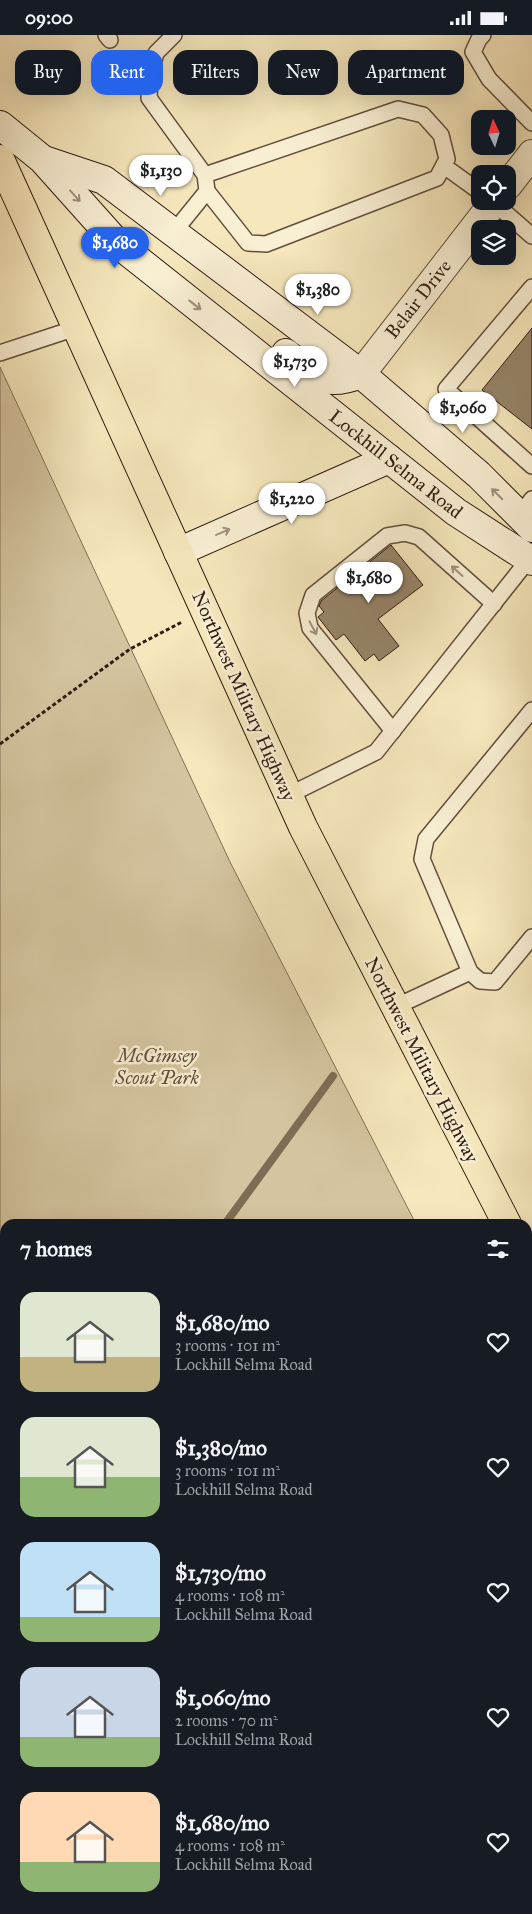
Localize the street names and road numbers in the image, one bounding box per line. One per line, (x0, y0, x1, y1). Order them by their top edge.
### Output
street label: Belair Drive (380, 255, 456, 343)
street label: Lockhill Selma Road (325, 405, 468, 524)
street label: Northwest Military Highway (186, 587, 301, 806)
street label: Northwest Military Highway (359, 953, 484, 1168)

